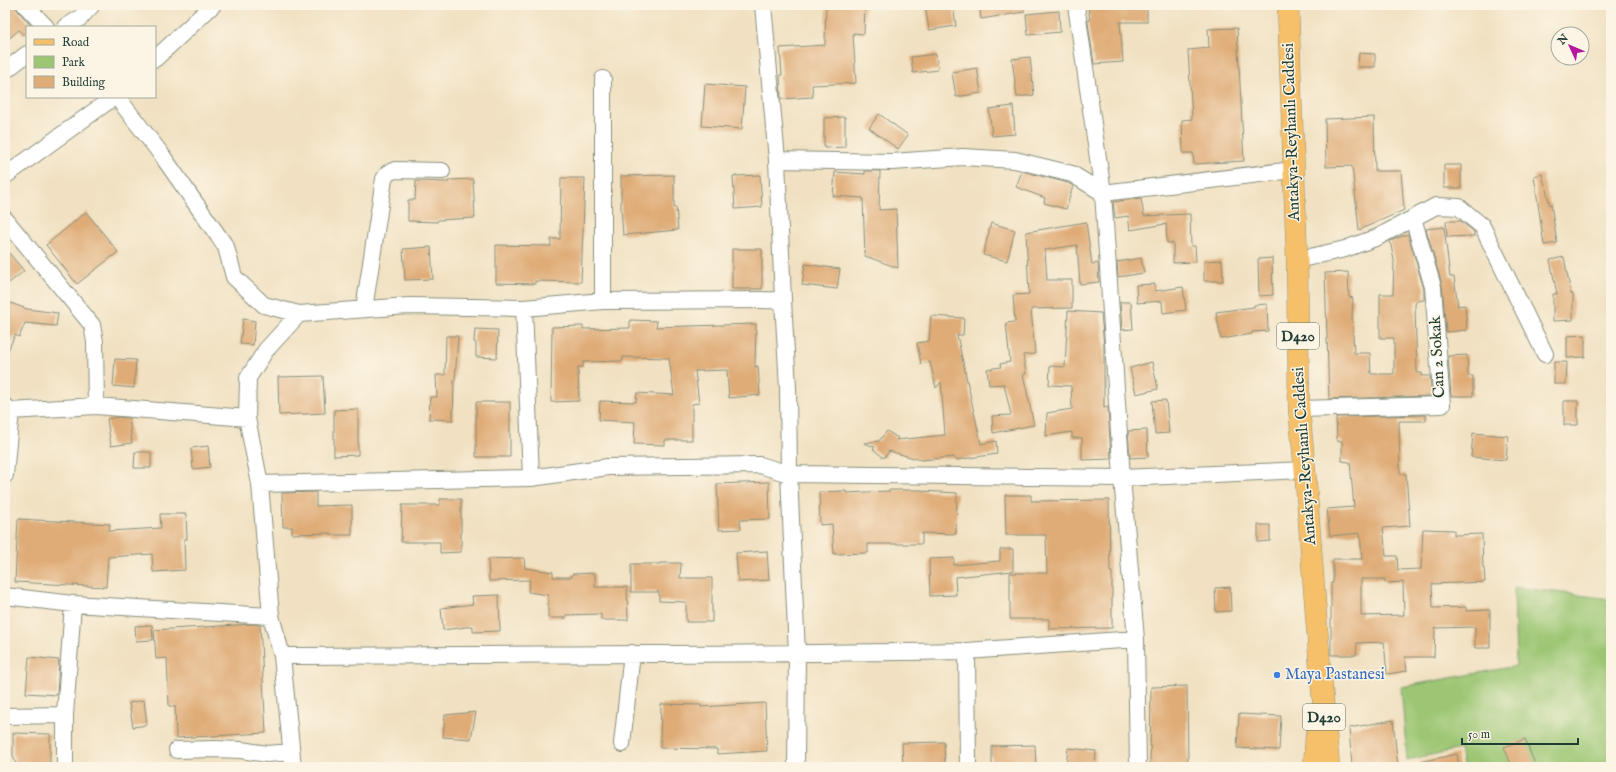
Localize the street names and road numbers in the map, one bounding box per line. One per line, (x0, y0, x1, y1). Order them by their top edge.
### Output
street label: Antakya-Reyhanlı Caddesi (1279, 43, 1305, 222)
street label: Can 2 Sokak (1426, 315, 1450, 399)
road number: D420 (1277, 323, 1319, 349)
street label: Antakya-Reyhanlı Caddesi (1289, 366, 1321, 547)
road number: D420 (1303, 704, 1345, 730)

